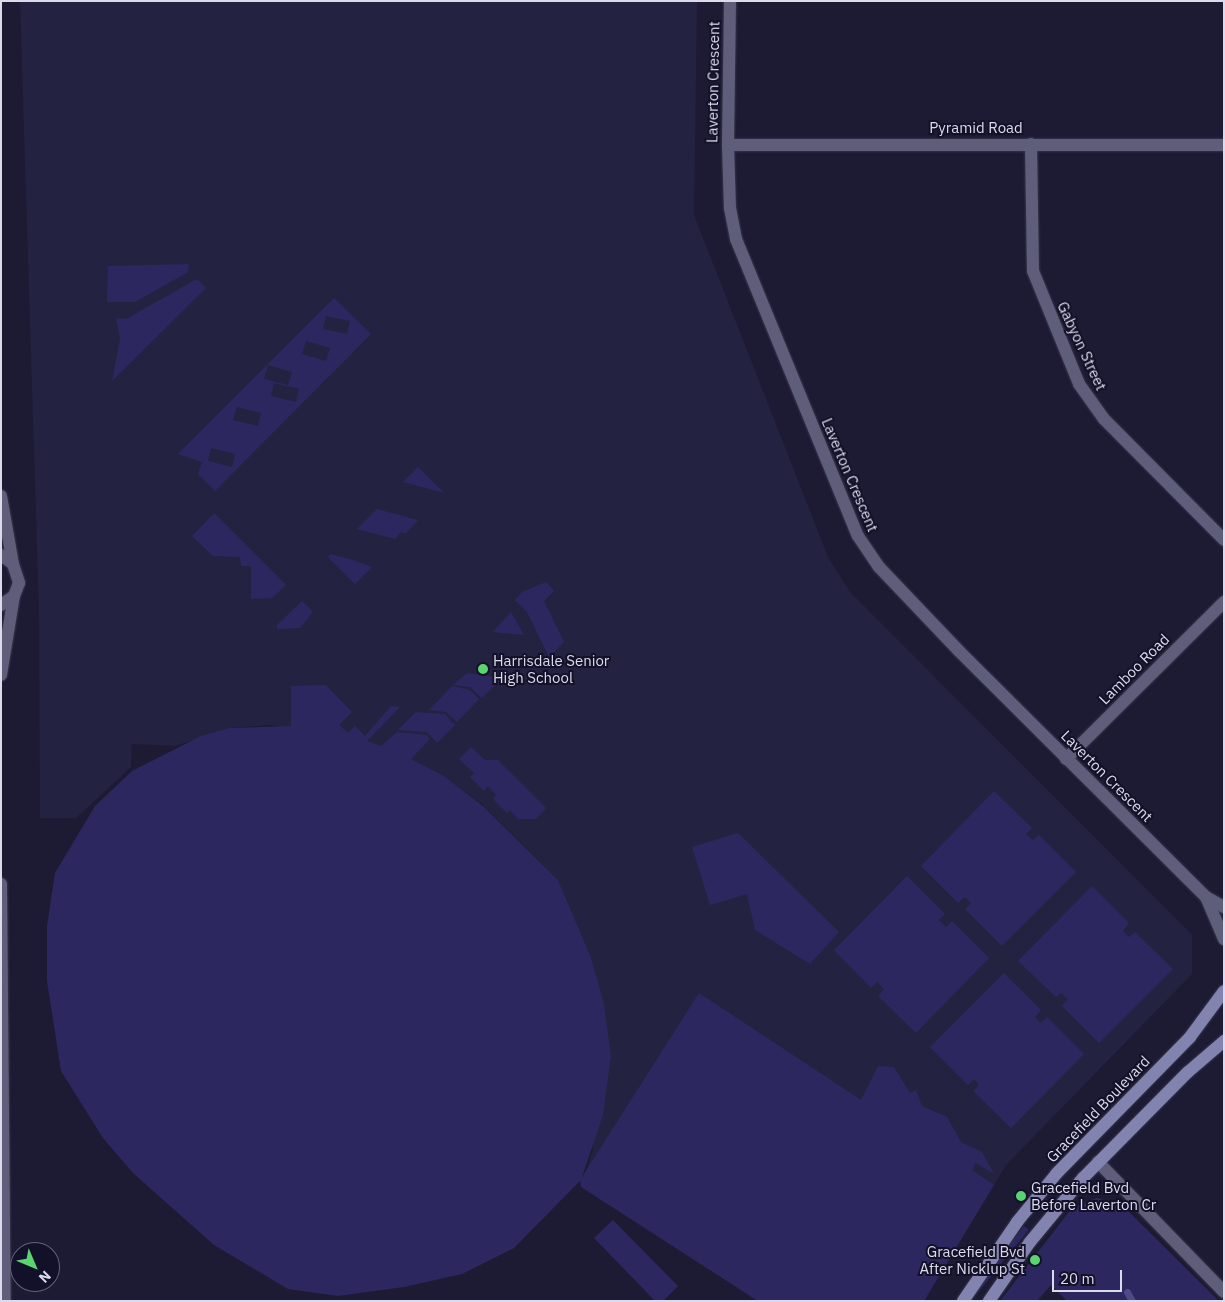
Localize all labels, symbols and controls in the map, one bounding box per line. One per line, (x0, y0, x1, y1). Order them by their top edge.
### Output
street label: Laverton Crescent (703, 21, 723, 143)
street label: Pyramid Road (929, 119, 1023, 137)
street label: Gabyon Street (1054, 299, 1110, 393)
street label: Laverton Crescent (818, 415, 882, 535)
street label: Lamboo Road (1095, 630, 1173, 708)
place label: Harrisdale Senior High School (493, 651, 609, 686)
marker: Harrisdale Senior High School (477, 663, 489, 675)
street label: Laverton Crescent (1058, 727, 1156, 825)
street label: Gracefield Boulevard (1043, 1052, 1153, 1166)
place label: Gracefield Bvd Before Laverton Cr (1031, 1178, 1156, 1213)
marker: Gracefield Bvd Before Laverton Cr (1015, 1190, 1027, 1202)
north arrow (10, 1242, 60, 1292)
place label: Gracefield Bvd After Nicklup St (919, 1242, 1025, 1277)
marker: Gracefield Bvd After Nicklup St (1029, 1254, 1041, 1266)
scale bar (1055, 1260, 1125, 1292)
text: N (35, 1267, 55, 1287)
text: 20 m (1060, 1269, 1095, 1288)

